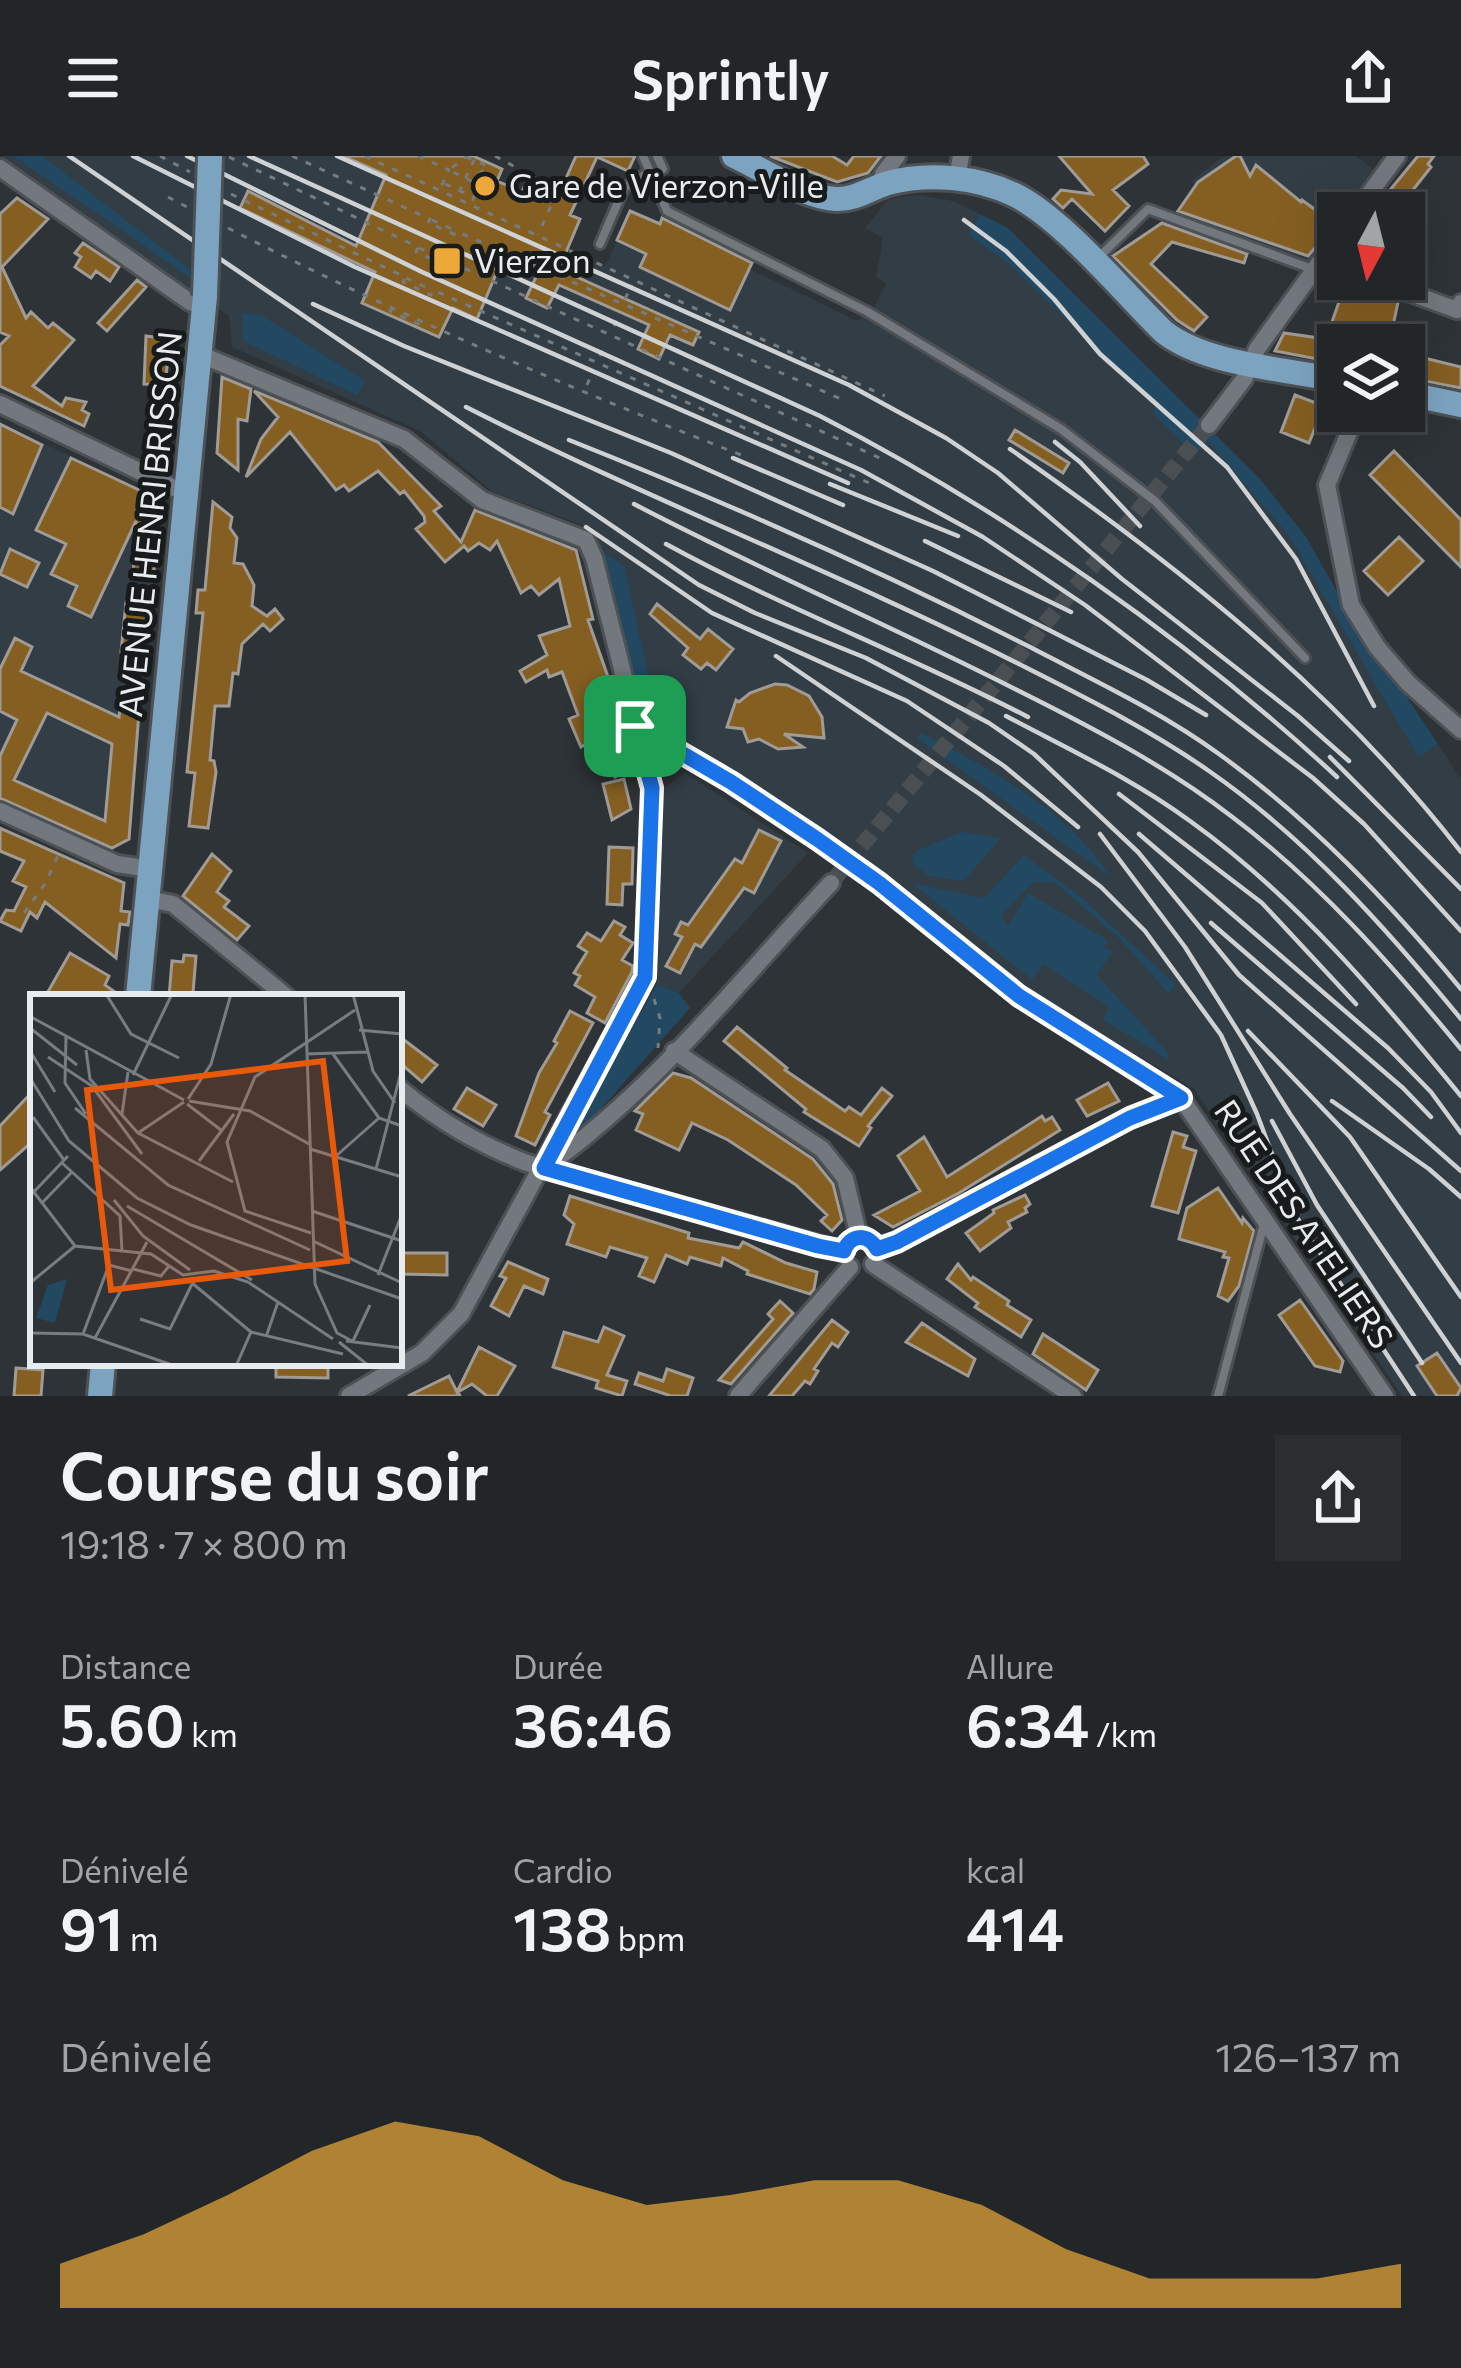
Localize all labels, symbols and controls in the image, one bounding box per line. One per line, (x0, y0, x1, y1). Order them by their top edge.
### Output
icon: menu (60, 45, 126, 111)
text: Sprintly (631, 45, 830, 111)
icon: share (1335, 45, 1401, 111)
place label: Gare de Vierzon-Ville (509, 164, 824, 205)
marker: Gare de Vierzon-Ville (472, 173, 498, 199)
north arrow (1317, 192, 1425, 300)
map controls (1317, 192, 1425, 432)
place label: Vierzon (474, 239, 591, 280)
marker: Vierzon (431, 245, 463, 277)
button: layers (1317, 324, 1425, 432)
street label: AVENUE HENRI BRISSON (108, 329, 189, 719)
pin (584, 675, 686, 777)
icon: arrive (602, 693, 668, 759)
inset map (30, 994, 402, 1366)
street label: RUE DES ATELIERS (1207, 1091, 1404, 1355)
text: Course du soir (60, 1433, 489, 1514)
button: share (1275, 1435, 1401, 1561)
text: 19:18 · 7 × 800 m (60, 1519, 348, 1567)
text: Distance (60, 1645, 191, 1686)
text: Durée (513, 1645, 603, 1686)
text: Allure (966, 1645, 1054, 1686)
text: 5.60 (60, 1686, 185, 1759)
text: 36:46 (513, 1686, 673, 1759)
text: 6:34 (966, 1686, 1089, 1759)
text: km (185, 1713, 238, 1754)
text: /km (1089, 1713, 1157, 1754)
text: Dénivelé (60, 1849, 189, 1890)
text: Cardio (513, 1849, 613, 1890)
text: kcal (966, 1849, 1025, 1890)
text: 91 (60, 1890, 123, 1963)
text: 138 (513, 1890, 611, 1963)
text: 414 (966, 1890, 1064, 1963)
text: m (123, 1917, 159, 1958)
text: bpm (611, 1917, 685, 1958)
text: Dénivelé (60, 2032, 212, 2080)
text: 126–137 m (1215, 2032, 1401, 2080)

